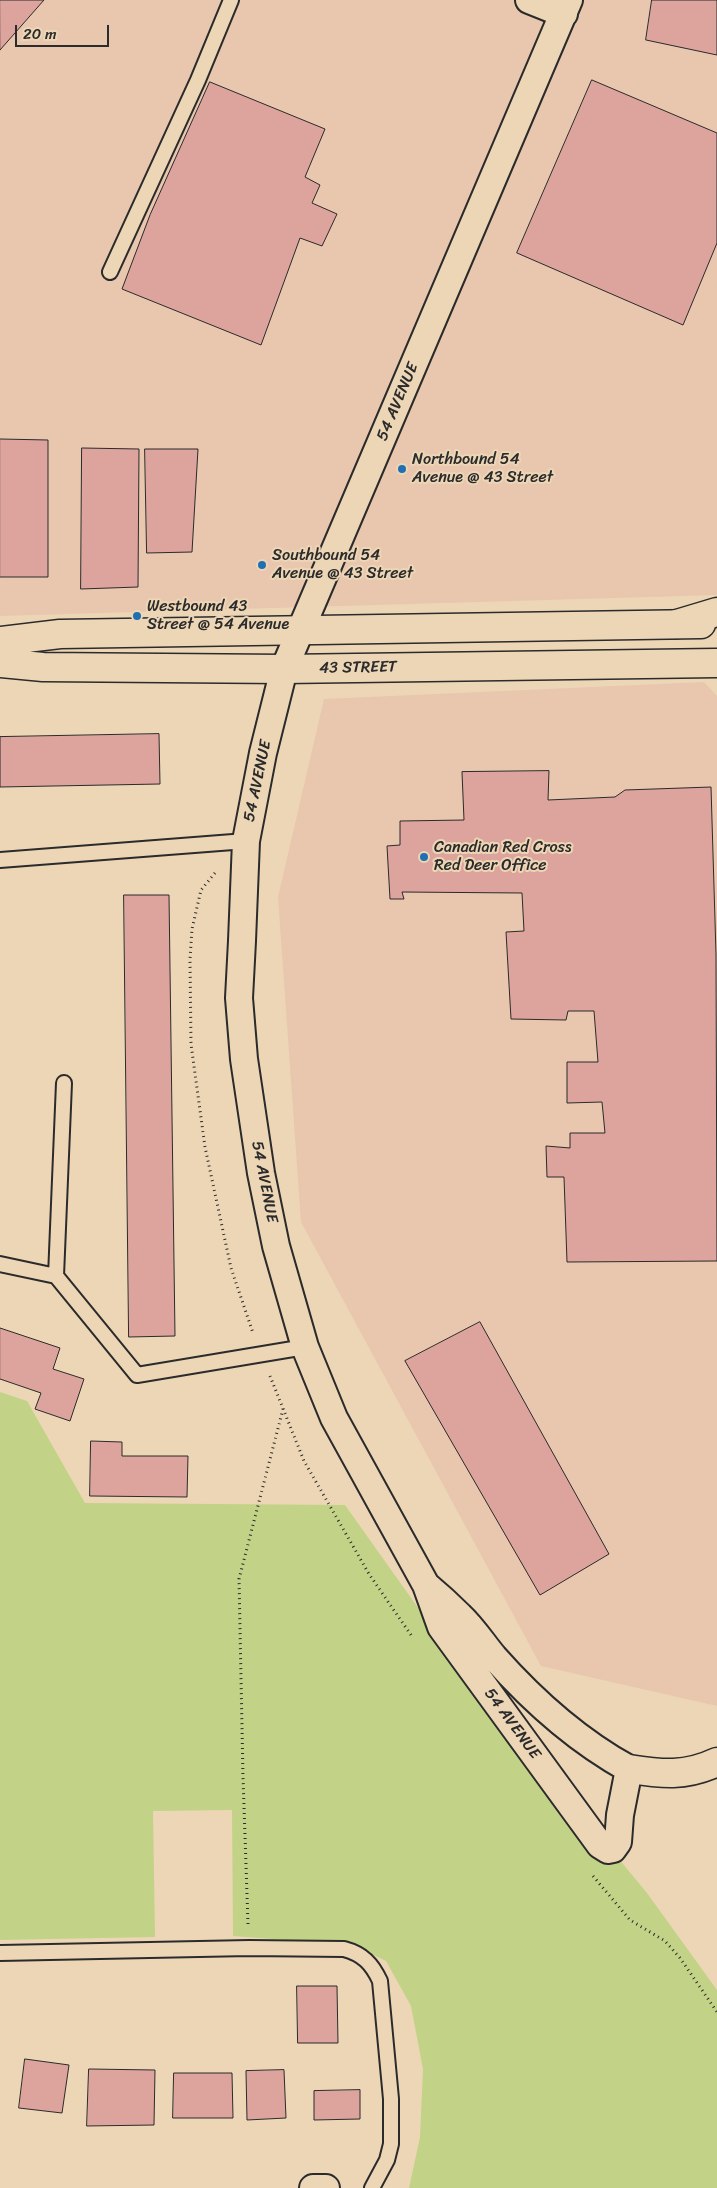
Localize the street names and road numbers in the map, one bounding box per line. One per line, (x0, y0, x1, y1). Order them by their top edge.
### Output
street label: 54 AVENUE (373, 360, 423, 444)
street label: 43 STREET (319, 658, 397, 678)
street label: 54 AVENUE (240, 738, 276, 824)
street label: 54 AVENUE (247, 1139, 281, 1225)
street label: 54 AVENUE (480, 1685, 544, 1763)

